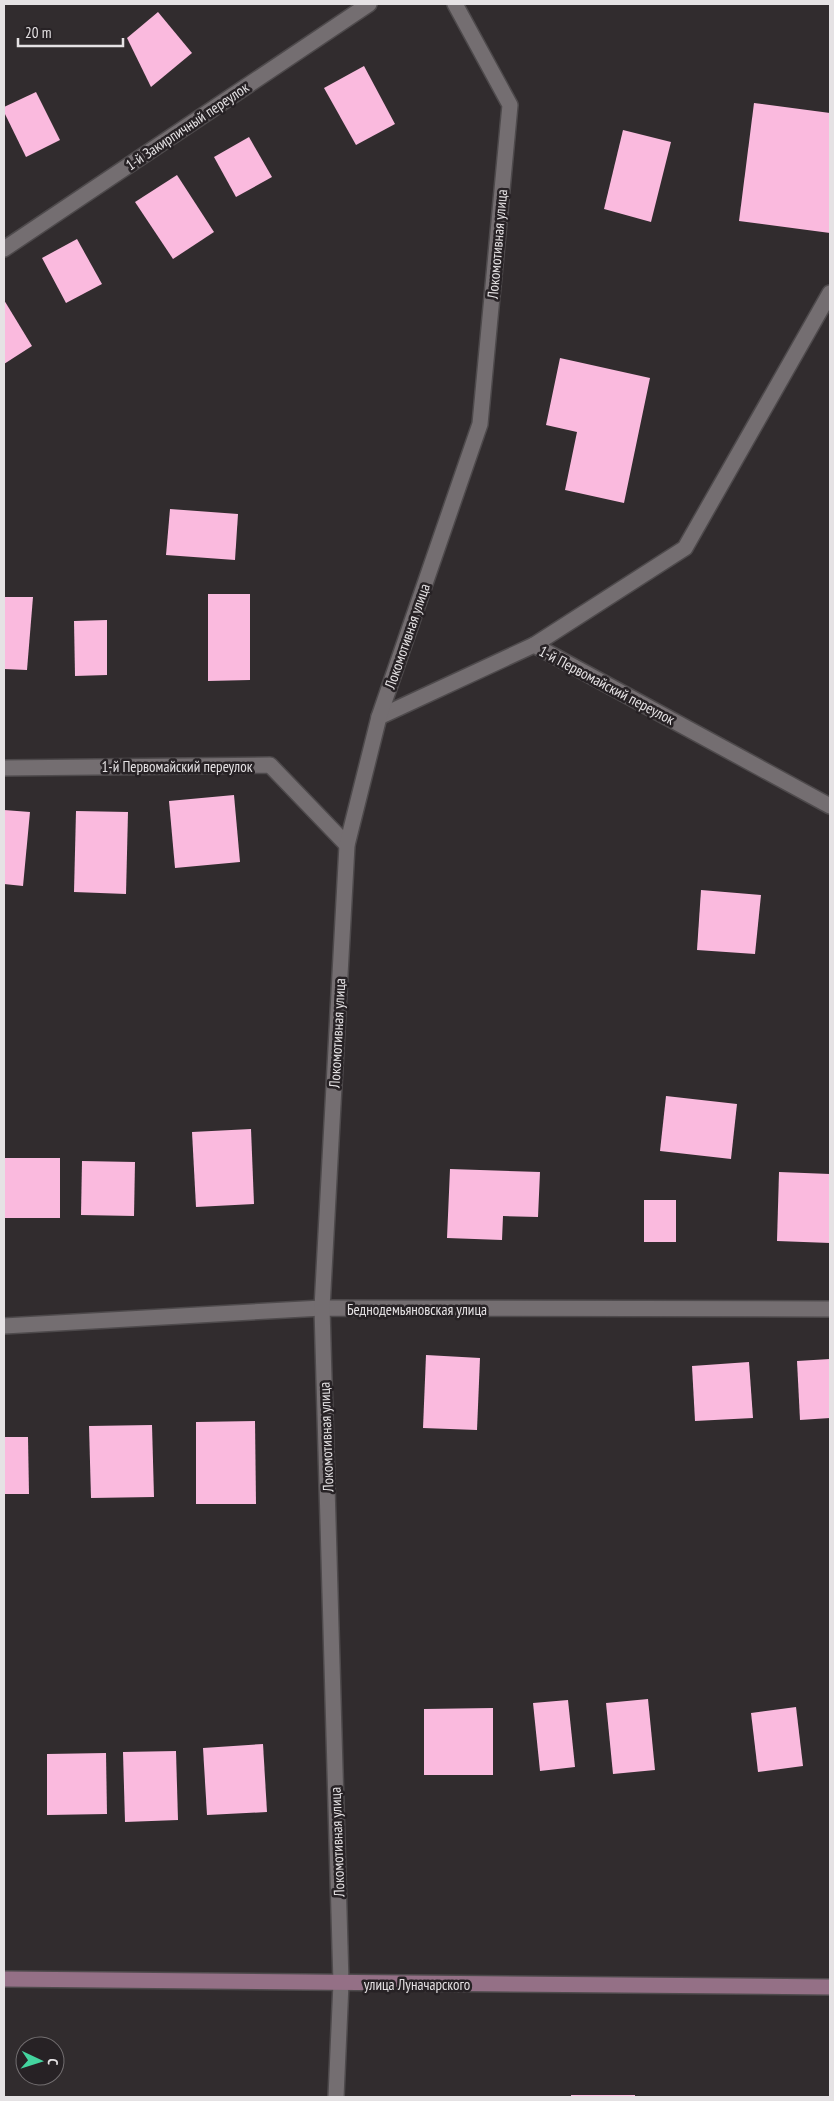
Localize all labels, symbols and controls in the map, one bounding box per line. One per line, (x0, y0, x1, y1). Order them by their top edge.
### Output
scale bar (18, 15, 122, 47)
text: 20 m (25, 23, 51, 42)
street label: 1-й Закирпичный переулок (122, 78, 252, 174)
street label: Локомотивная улица (483, 188, 511, 301)
street label: Локомотивная улица (380, 581, 434, 692)
street label: 1-й Первомайский переулок (536, 641, 678, 729)
street label: 1-й Первомайский переулок (102, 757, 253, 776)
street label: Локомотивная улица (325, 978, 349, 1089)
street label: Беднодемьяновская улица (347, 1300, 487, 1319)
street label: Локомотивная улица (315, 1382, 337, 1493)
street label: Локомотивная улица (326, 1787, 348, 1898)
street label: улица Луначарского (364, 1975, 470, 1994)
north arrow (15, 2036, 65, 2086)
text: С (44, 2058, 62, 2066)

